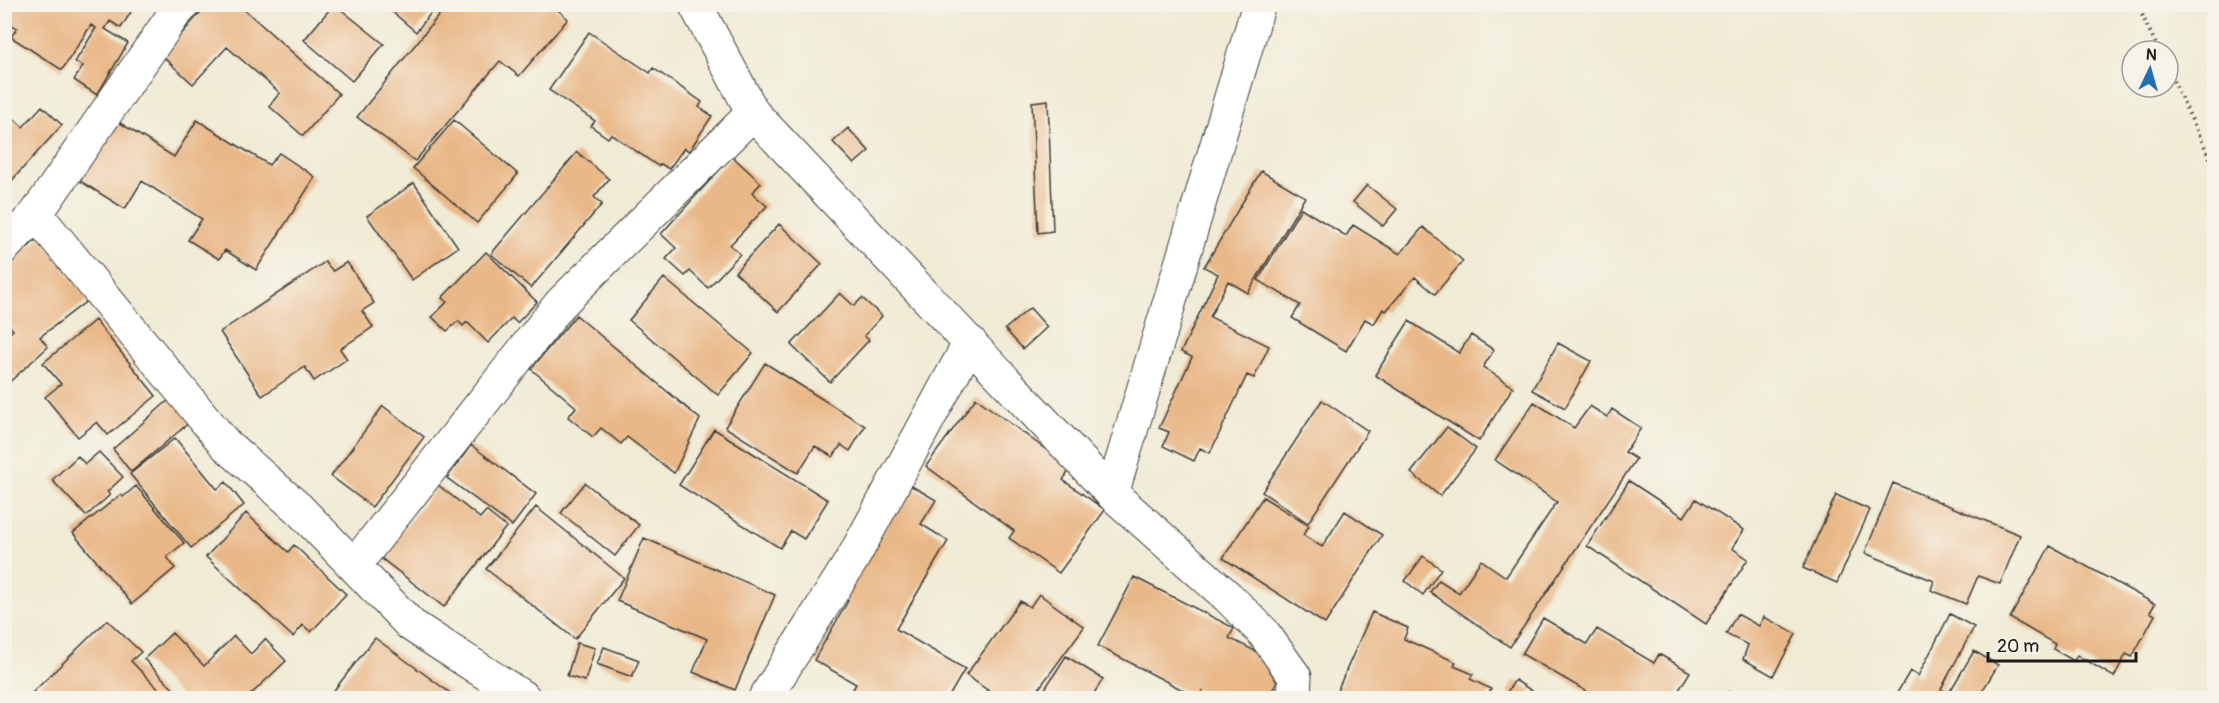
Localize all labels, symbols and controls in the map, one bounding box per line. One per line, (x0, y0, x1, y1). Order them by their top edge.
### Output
north arrow (2120, 39, 2180, 99)
text: N (2145, 45, 2158, 66)
scale bar (1988, 625, 2136, 663)
text: 20 m (1997, 635, 2039, 658)

